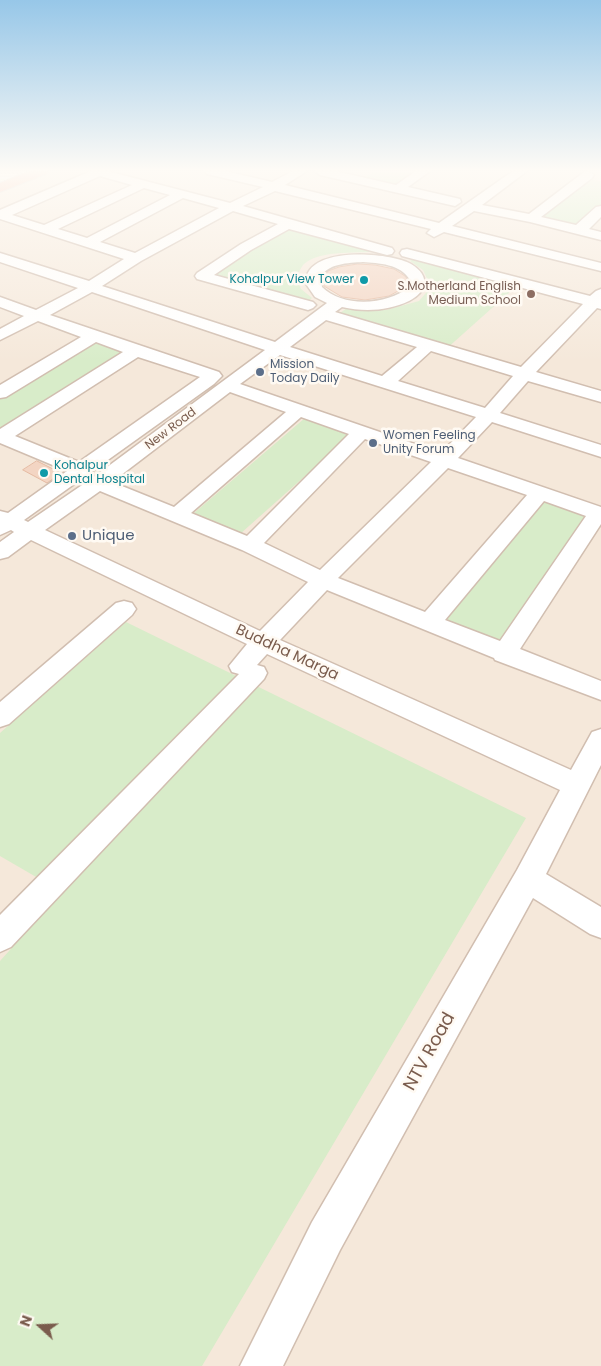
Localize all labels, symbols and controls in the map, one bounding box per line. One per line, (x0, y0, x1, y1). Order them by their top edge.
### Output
place label: Kohalpur View Tower (229, 273, 354, 287)
marker: Kohalpur View Tower (358, 274, 370, 286)
place label: S.Motherland English Medium School (398, 280, 521, 308)
marker: S.Motherland English Medium School (525, 288, 537, 300)
place label: Mission Today Daily (270, 358, 340, 386)
marker: Mission Today Daily (254, 366, 266, 378)
street label: New Road (143, 405, 199, 453)
place label: Women Feeling Unity Forum (383, 429, 476, 457)
marker: Women Feeling Unity Forum (367, 437, 379, 449)
place label: Kohalpur Dental Hospital (54, 459, 145, 487)
marker: Kohalpur Dental Hospital (38, 467, 50, 479)
place label: Unique (82, 527, 134, 545)
marker: Unique (66, 530, 78, 542)
street label: Buddha Marga (233, 621, 341, 685)
street label: NTV Road (400, 1009, 460, 1095)
north arrow (15, 1301, 65, 1351)
text: N (15, 1313, 37, 1329)

